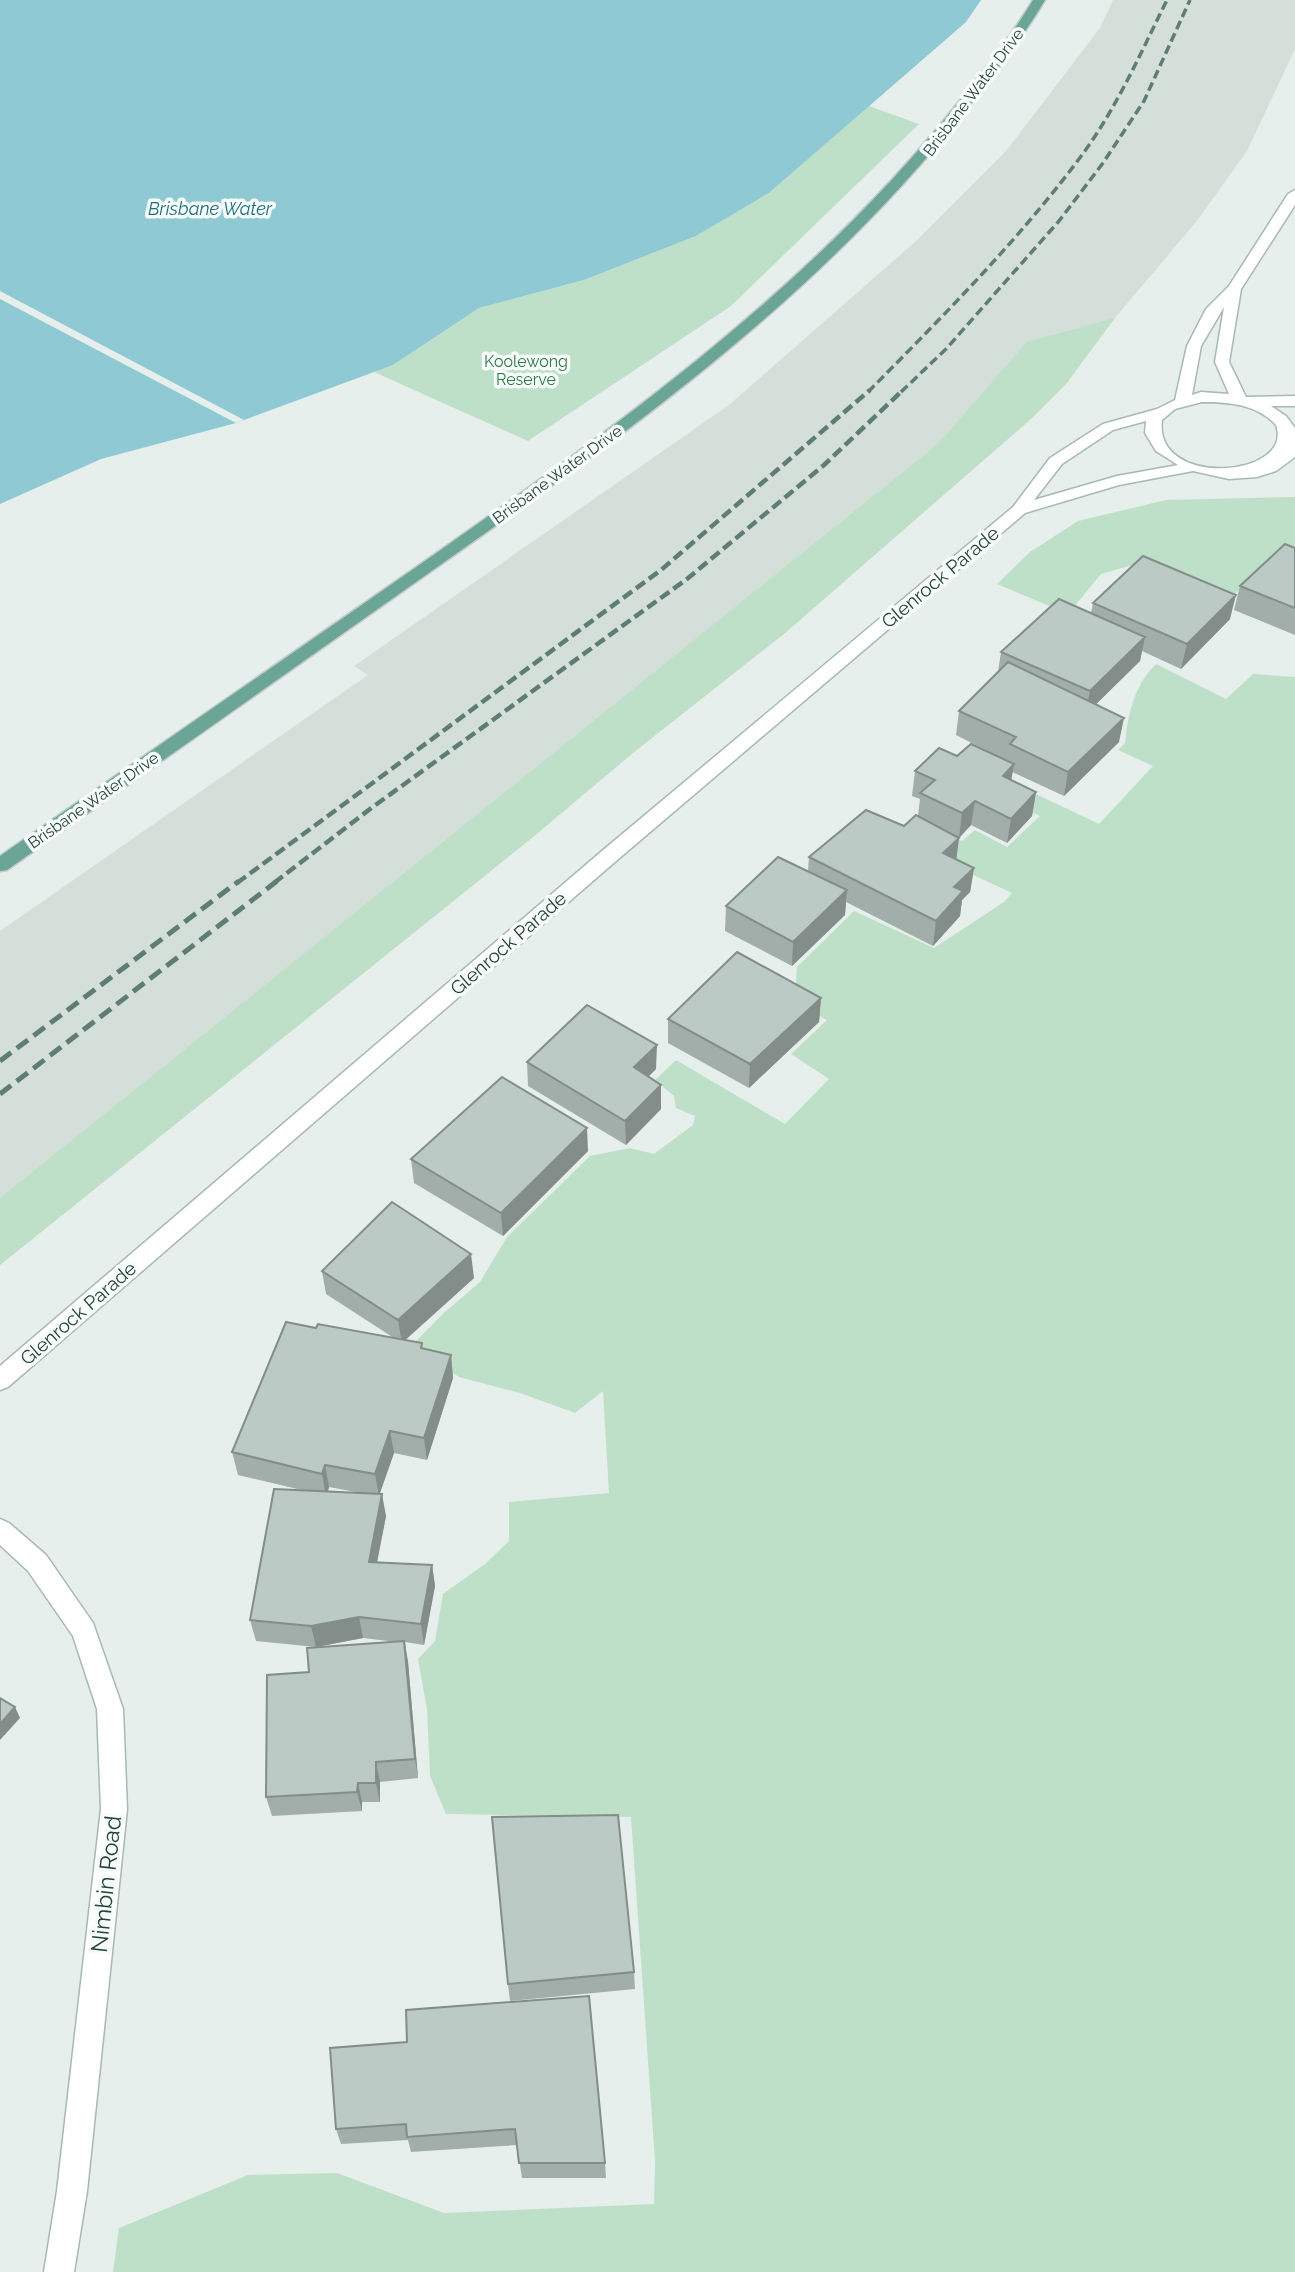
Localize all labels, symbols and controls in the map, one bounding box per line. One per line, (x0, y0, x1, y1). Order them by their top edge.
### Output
street label: Brisbane Water Drive (919, 25, 1028, 160)
water label: Brisbane Water (148, 198, 273, 219)
park label: Koolewong Reserve (484, 352, 568, 389)
street label: Brisbane Water Drive (489, 421, 626, 528)
street label: Glenrock Parade (877, 522, 1003, 632)
street label: Brisbane Water Drive (24, 748, 162, 853)
street label: Glenrock Parade (446, 887, 570, 999)
street label: Glenrock Parade (16, 1257, 140, 1369)
street label: Nimbin Road (85, 1814, 126, 1954)

